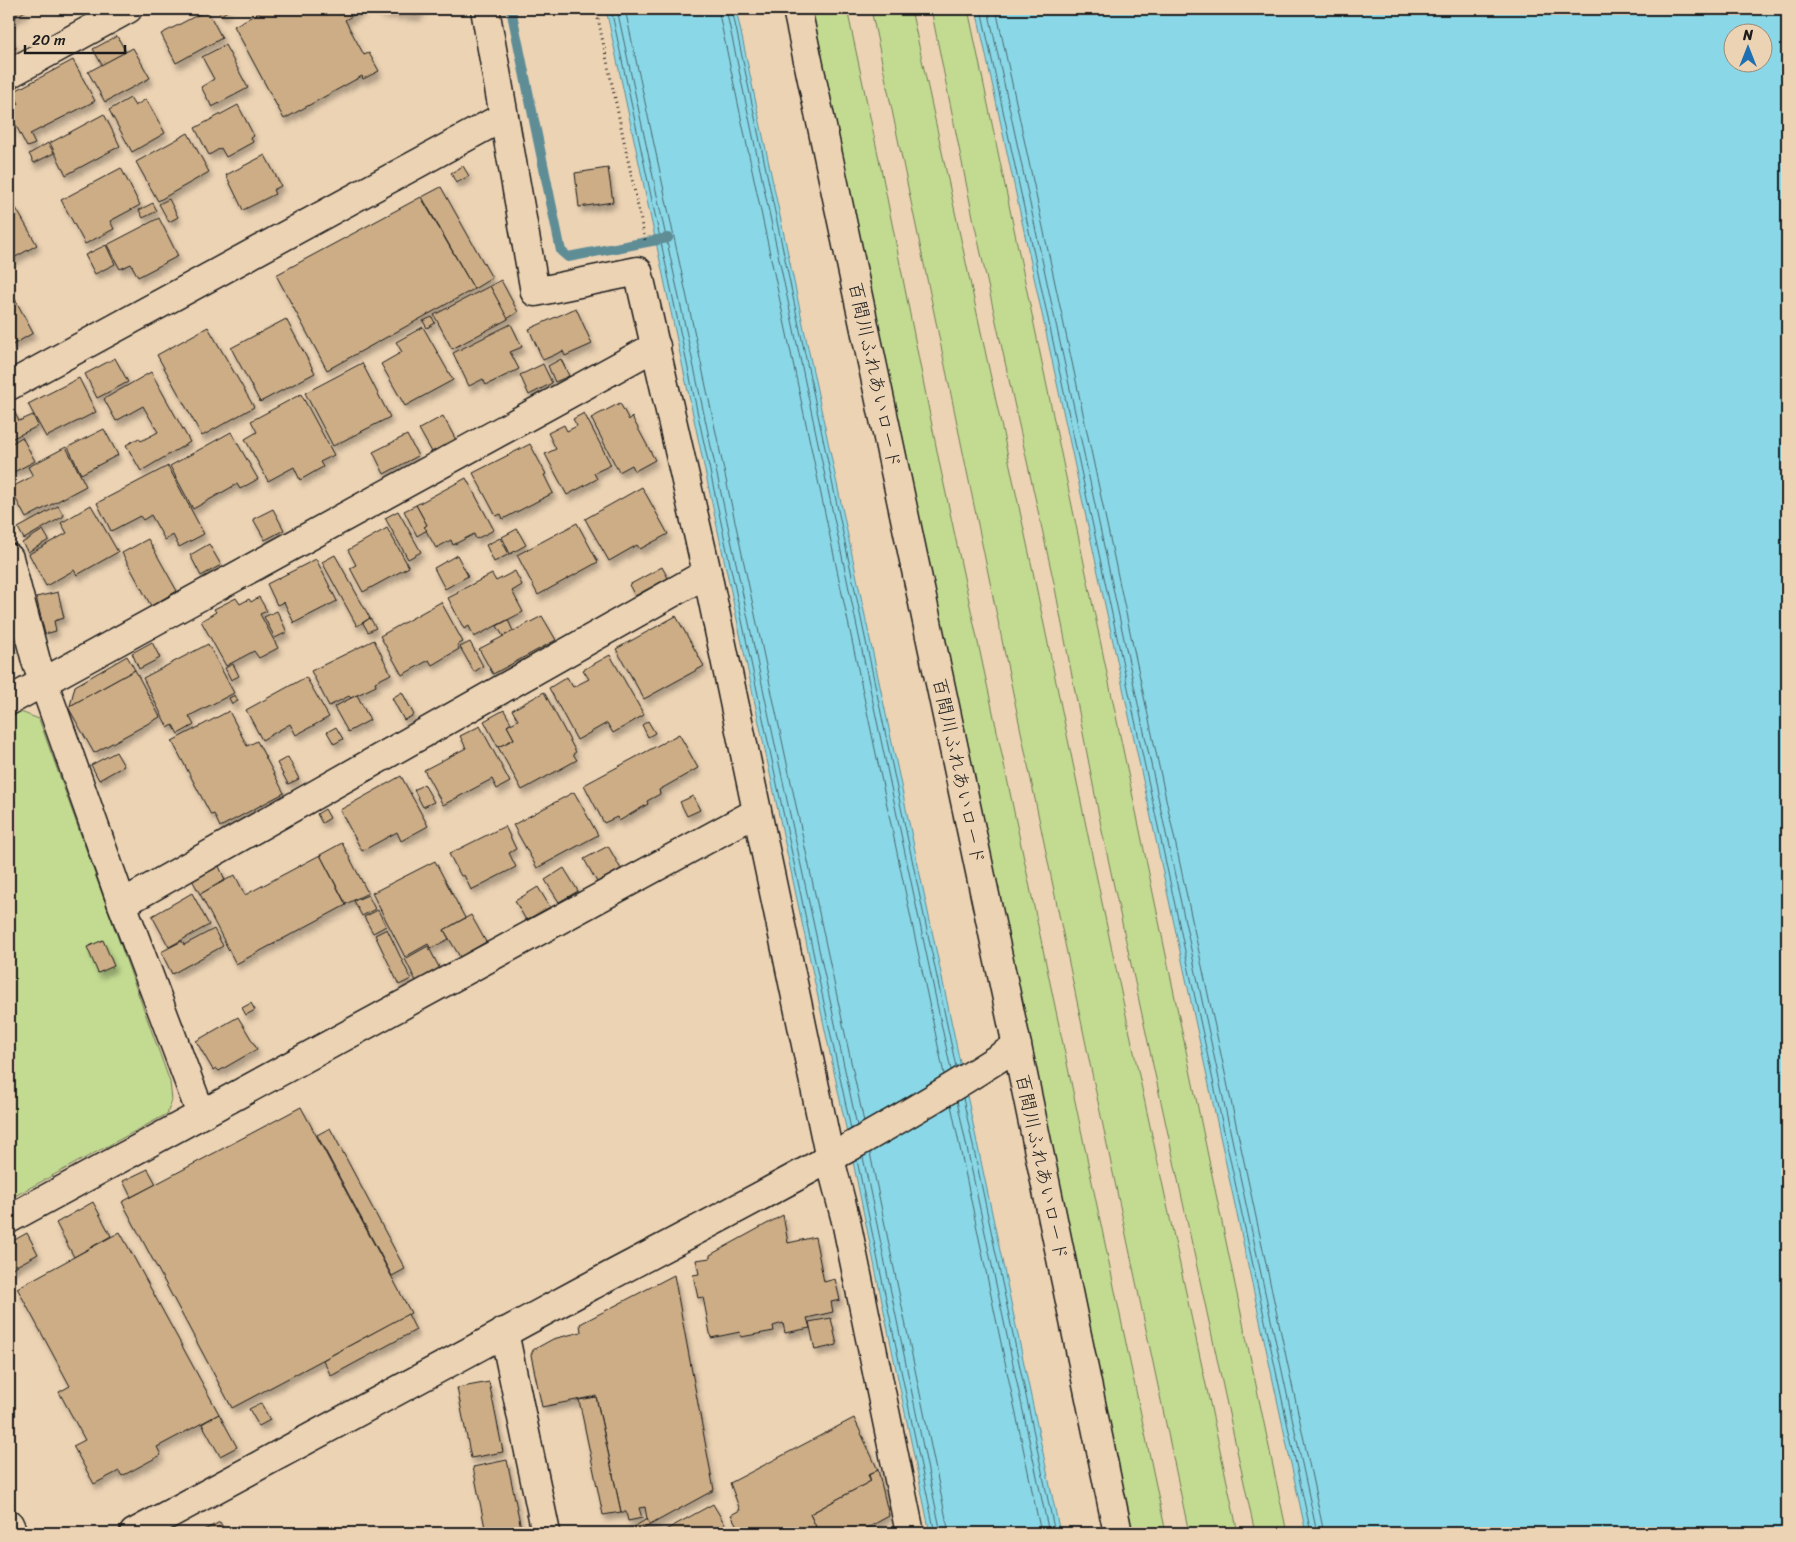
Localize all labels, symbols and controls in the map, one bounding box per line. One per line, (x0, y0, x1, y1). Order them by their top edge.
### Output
scale bar (25, 22, 125, 54)
north arrow (1724, 22, 1774, 72)
text: N (1742, 23, 1753, 48)
text: 20 m (32, 27, 66, 53)
street label: 百間川ふれあいロード (839, 279, 911, 471)
street label: 百間川ふれあいロード (923, 675, 995, 867)
street label: 百間川ふれあいロード (1006, 1071, 1078, 1263)

